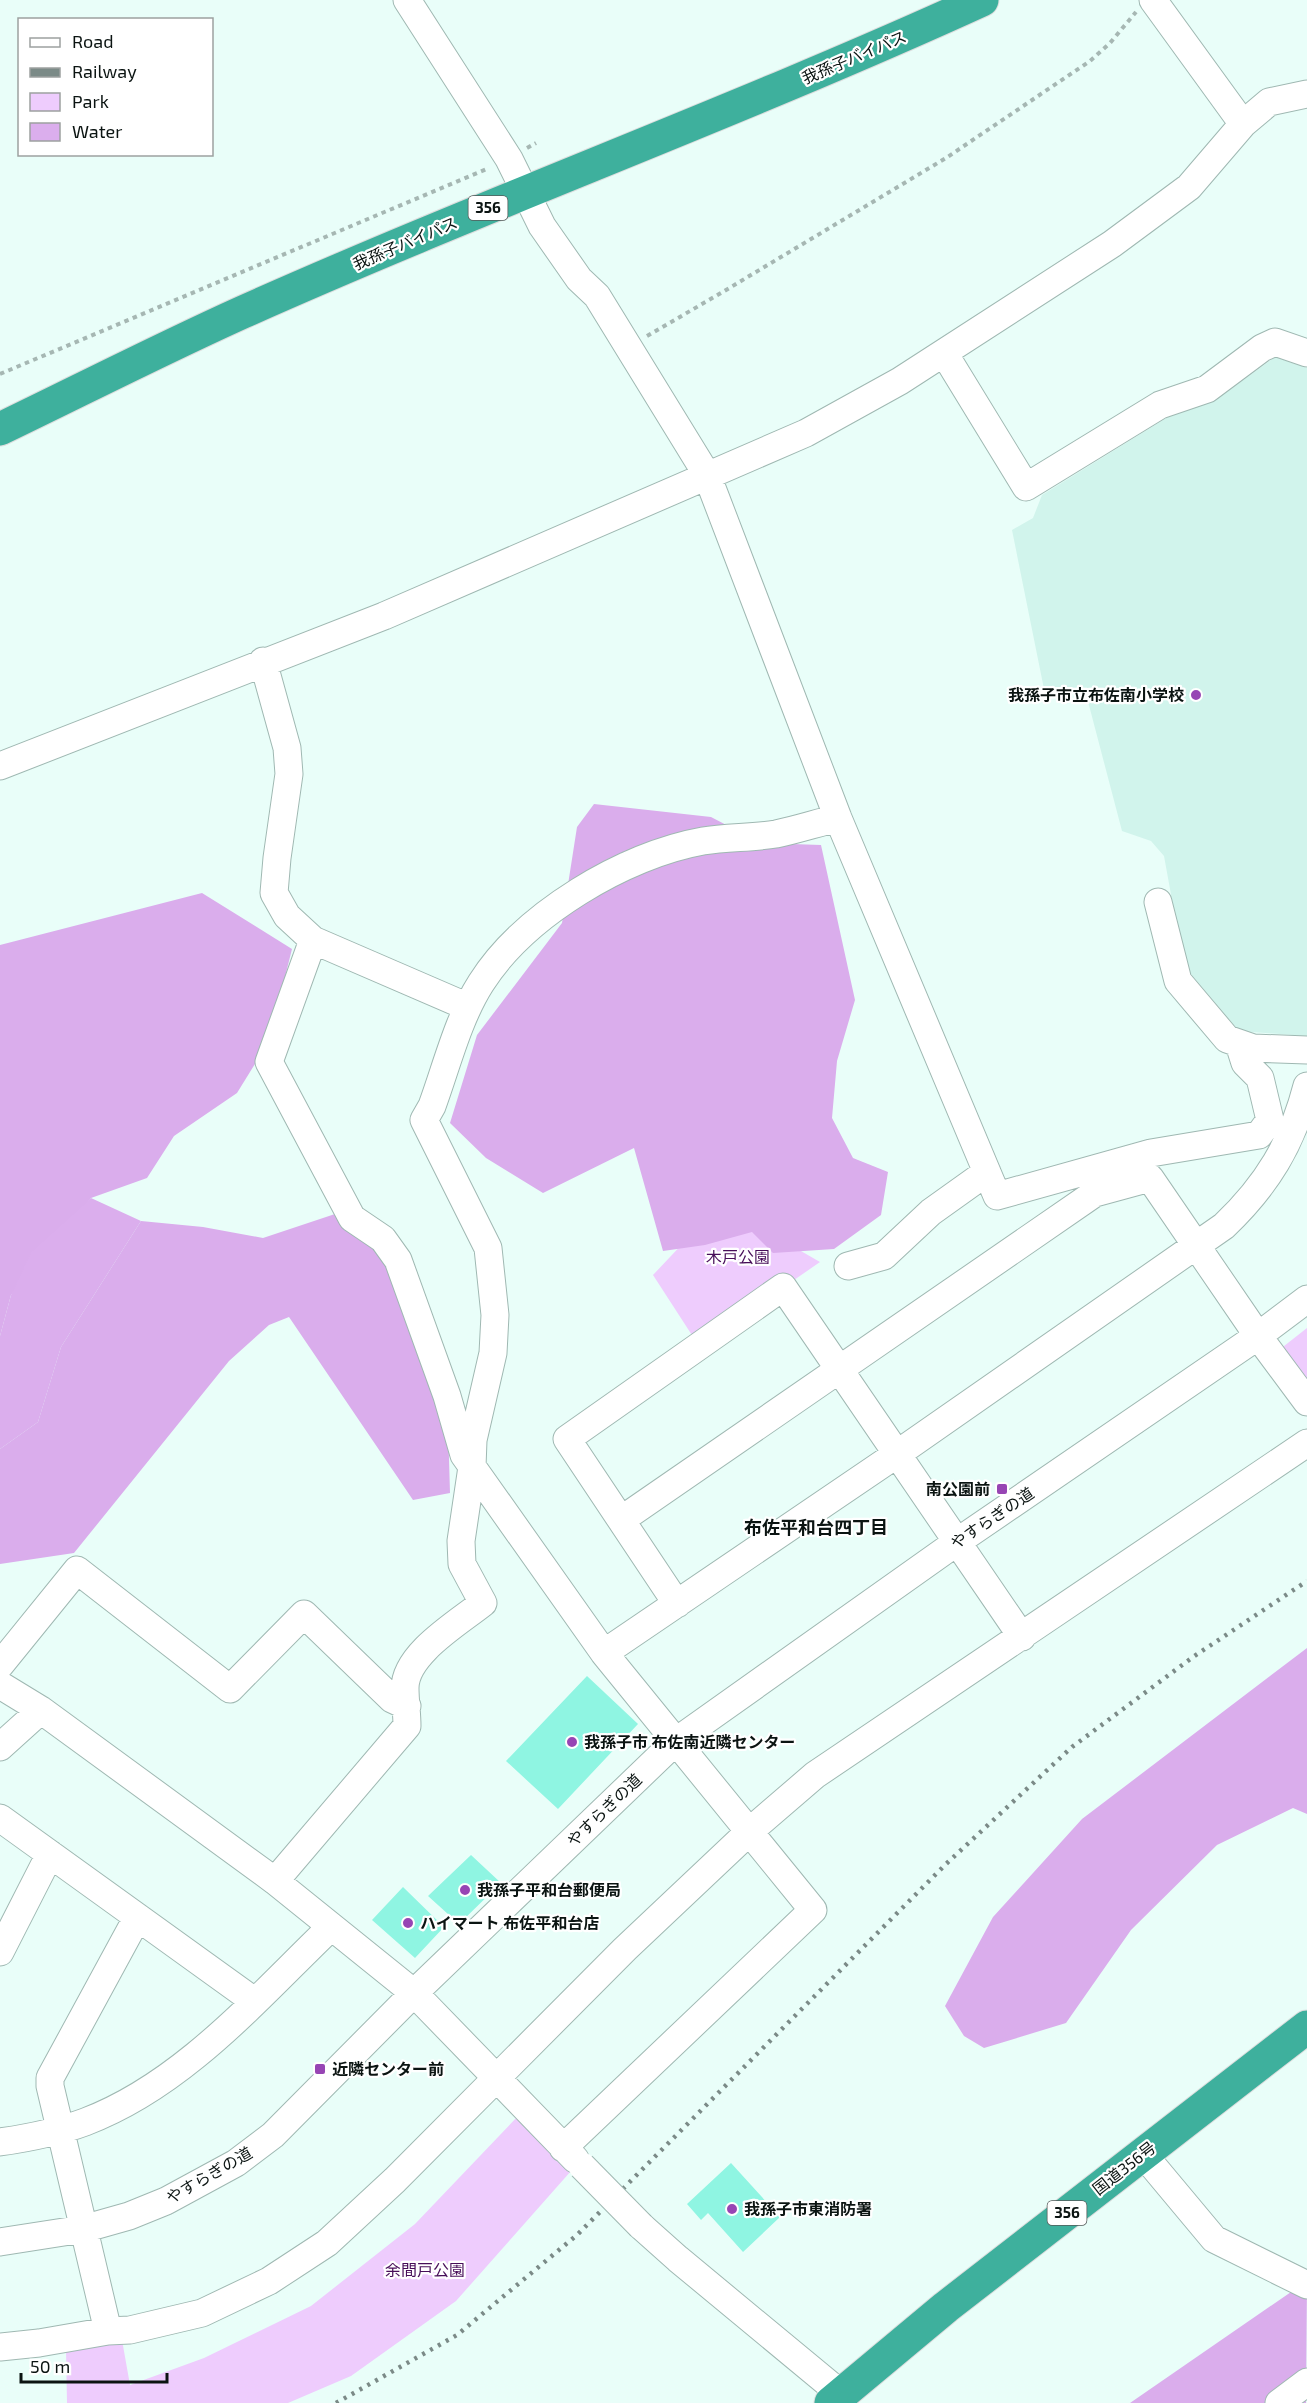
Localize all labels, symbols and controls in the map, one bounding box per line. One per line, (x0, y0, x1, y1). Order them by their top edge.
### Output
legend (18, 18, 213, 156)
street label: 我孫子バイパス (799, 26, 909, 87)
text: Road (72, 30, 113, 52)
text: Railway (72, 60, 137, 82)
text: Park (72, 90, 109, 112)
text: Water (72, 120, 122, 142)
road number: 356 (468, 196, 508, 220)
street label: 我孫子バイパス (350, 212, 460, 273)
place label: 我孫子市立布佐南小学校 (1008, 685, 1184, 704)
marker: 我孫子市立布佐南小学校 (1189, 688, 1203, 702)
park label: 木戸公園 (706, 1247, 770, 1266)
place label: 南公園前 (926, 1479, 990, 1498)
marker: 南公園前 (995, 1482, 1009, 1496)
street label: やすらぎの道 (947, 1483, 1037, 1552)
district label: 布佐平和台四丁目 (744, 1516, 888, 1538)
place label: 我孫子市 布佐南近隣センター (584, 1732, 795, 1751)
marker: 我孫子市 布佐南近隣センター (565, 1735, 579, 1749)
street label: やすらぎの道 (563, 1769, 645, 1850)
place label: 我孫子平和台郵便局 (477, 1880, 621, 1899)
marker: 我孫子平和台郵便局 (458, 1883, 472, 1897)
place label: ハイマート 布佐平和台店 (420, 1913, 599, 1932)
marker: ハイマート 布佐平和台店 (401, 1916, 415, 1930)
place label: 近隣センター前 (332, 2059, 444, 2078)
marker: 近隣センター前 (313, 2062, 327, 2076)
street label: 国道356号 (1088, 2137, 1159, 2198)
street label: やすらぎの道 (162, 2142, 255, 2207)
place label: 我孫子市東消防署 (744, 2199, 872, 2218)
road number: 356 (1048, 2201, 1086, 2225)
marker: 我孫子市東消防署 (725, 2202, 739, 2216)
park label: 余間戸公園 (385, 2260, 465, 2279)
scale bar (21, 2346, 166, 2384)
text: 50 m (30, 2355, 70, 2377)

